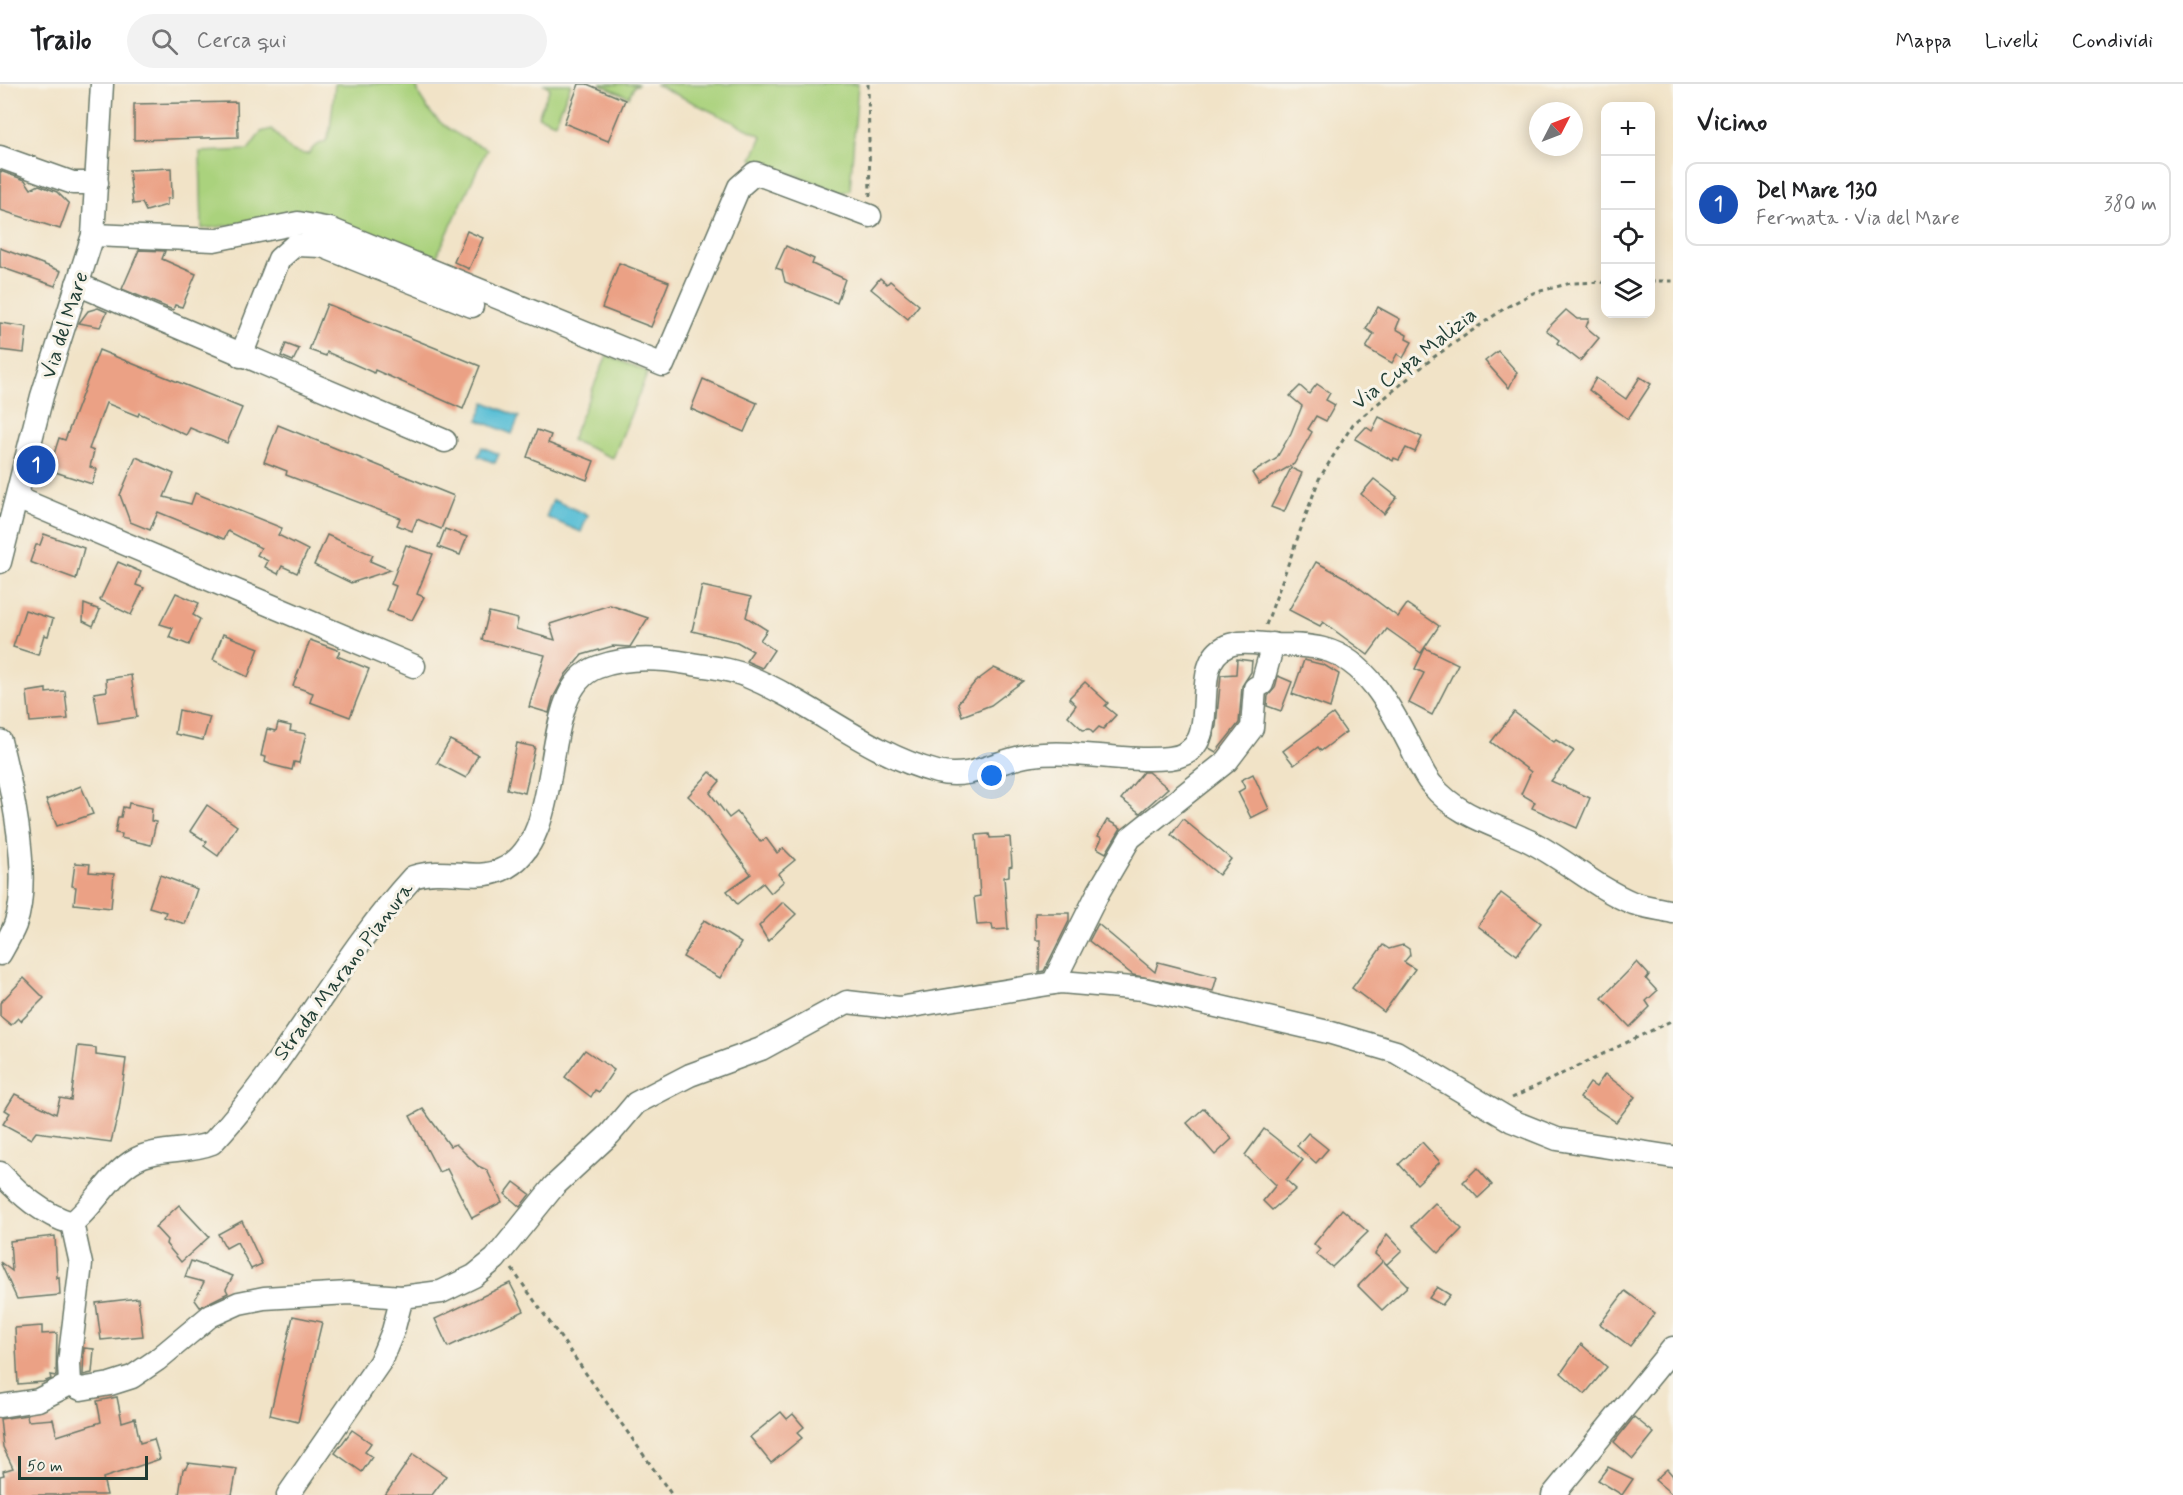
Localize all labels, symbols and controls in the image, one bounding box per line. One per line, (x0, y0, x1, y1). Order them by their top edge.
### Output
search box (127, 14, 547, 68)
text: Trailo (30, 23, 91, 60)
icon: search (148, 25, 181, 58)
text: Cerca qui (196, 27, 286, 55)
text: Mappa (1896, 27, 1952, 55)
text: Livelli (1985, 27, 2039, 55)
text: Condividi (2072, 27, 2153, 55)
north arrow (1529, 102, 1583, 156)
map controls (1601, 102, 1655, 318)
button: + (1601, 102, 1655, 156)
text: Vicino (1697, 106, 1767, 140)
button: − (1601, 156, 1655, 210)
text: Del Mare 130 (1756, 177, 1877, 205)
text: 1 (1714, 191, 1723, 218)
text: 380 m (2104, 191, 2157, 218)
text: Fermata · Via del Mare (1756, 205, 1960, 232)
button: locate (1601, 210, 1655, 264)
button: layers (1601, 264, 1655, 318)
street label: Via del Mare (34, 268, 95, 382)
street label: Via Cupa Malizia (1346, 301, 1483, 416)
pin: 1 (16, 442, 56, 488)
your location (977, 761, 1006, 790)
street label: Strada Marano Pianura (267, 876, 421, 1067)
scale bar (18, 1453, 148, 1480)
text: 50 m (27, 1456, 63, 1477)

